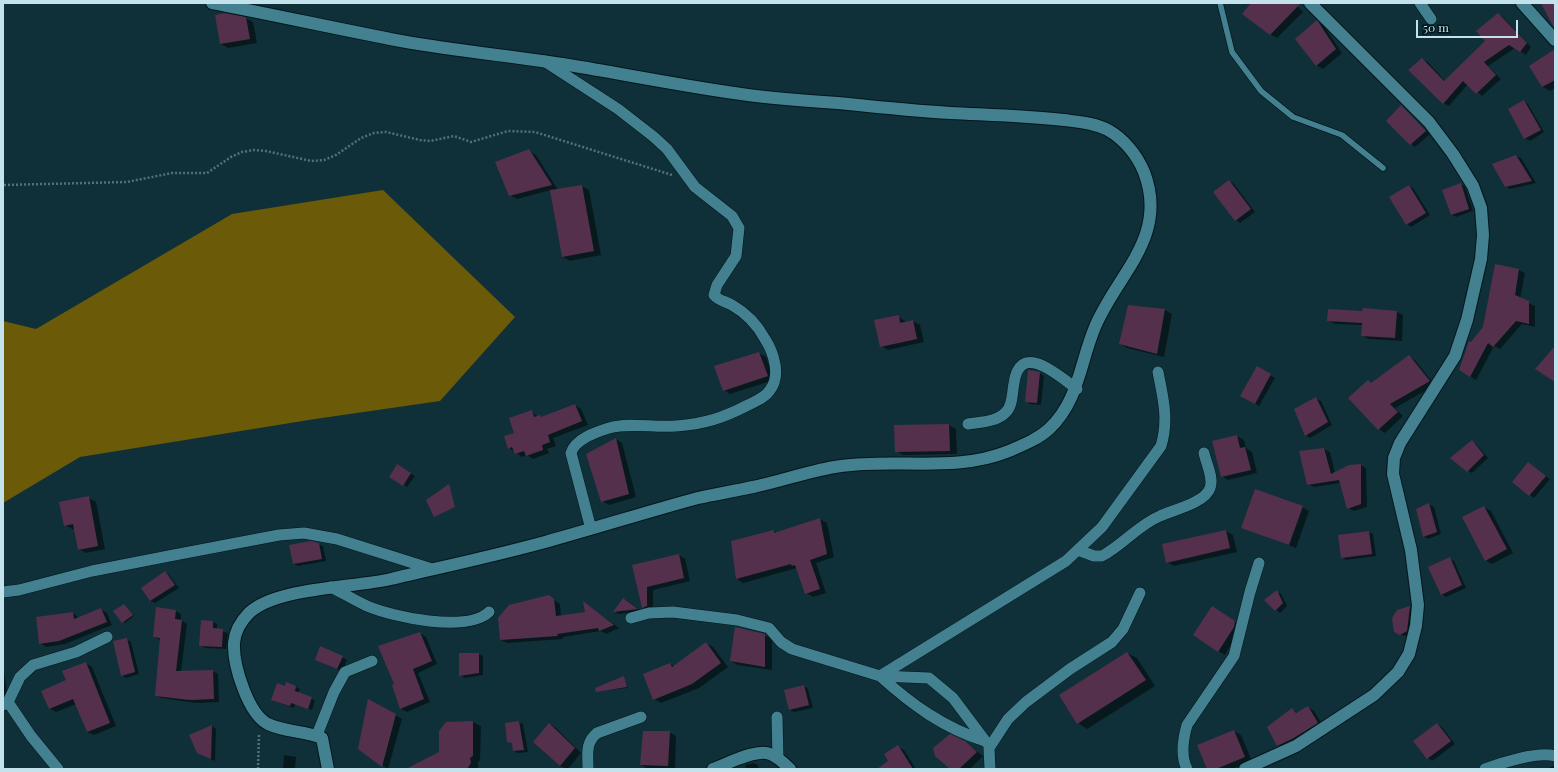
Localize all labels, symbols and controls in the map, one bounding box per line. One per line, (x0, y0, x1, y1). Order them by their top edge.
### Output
scale bar (1418, 12, 1520, 38)
text: 50 m (1423, 19, 1449, 35)

